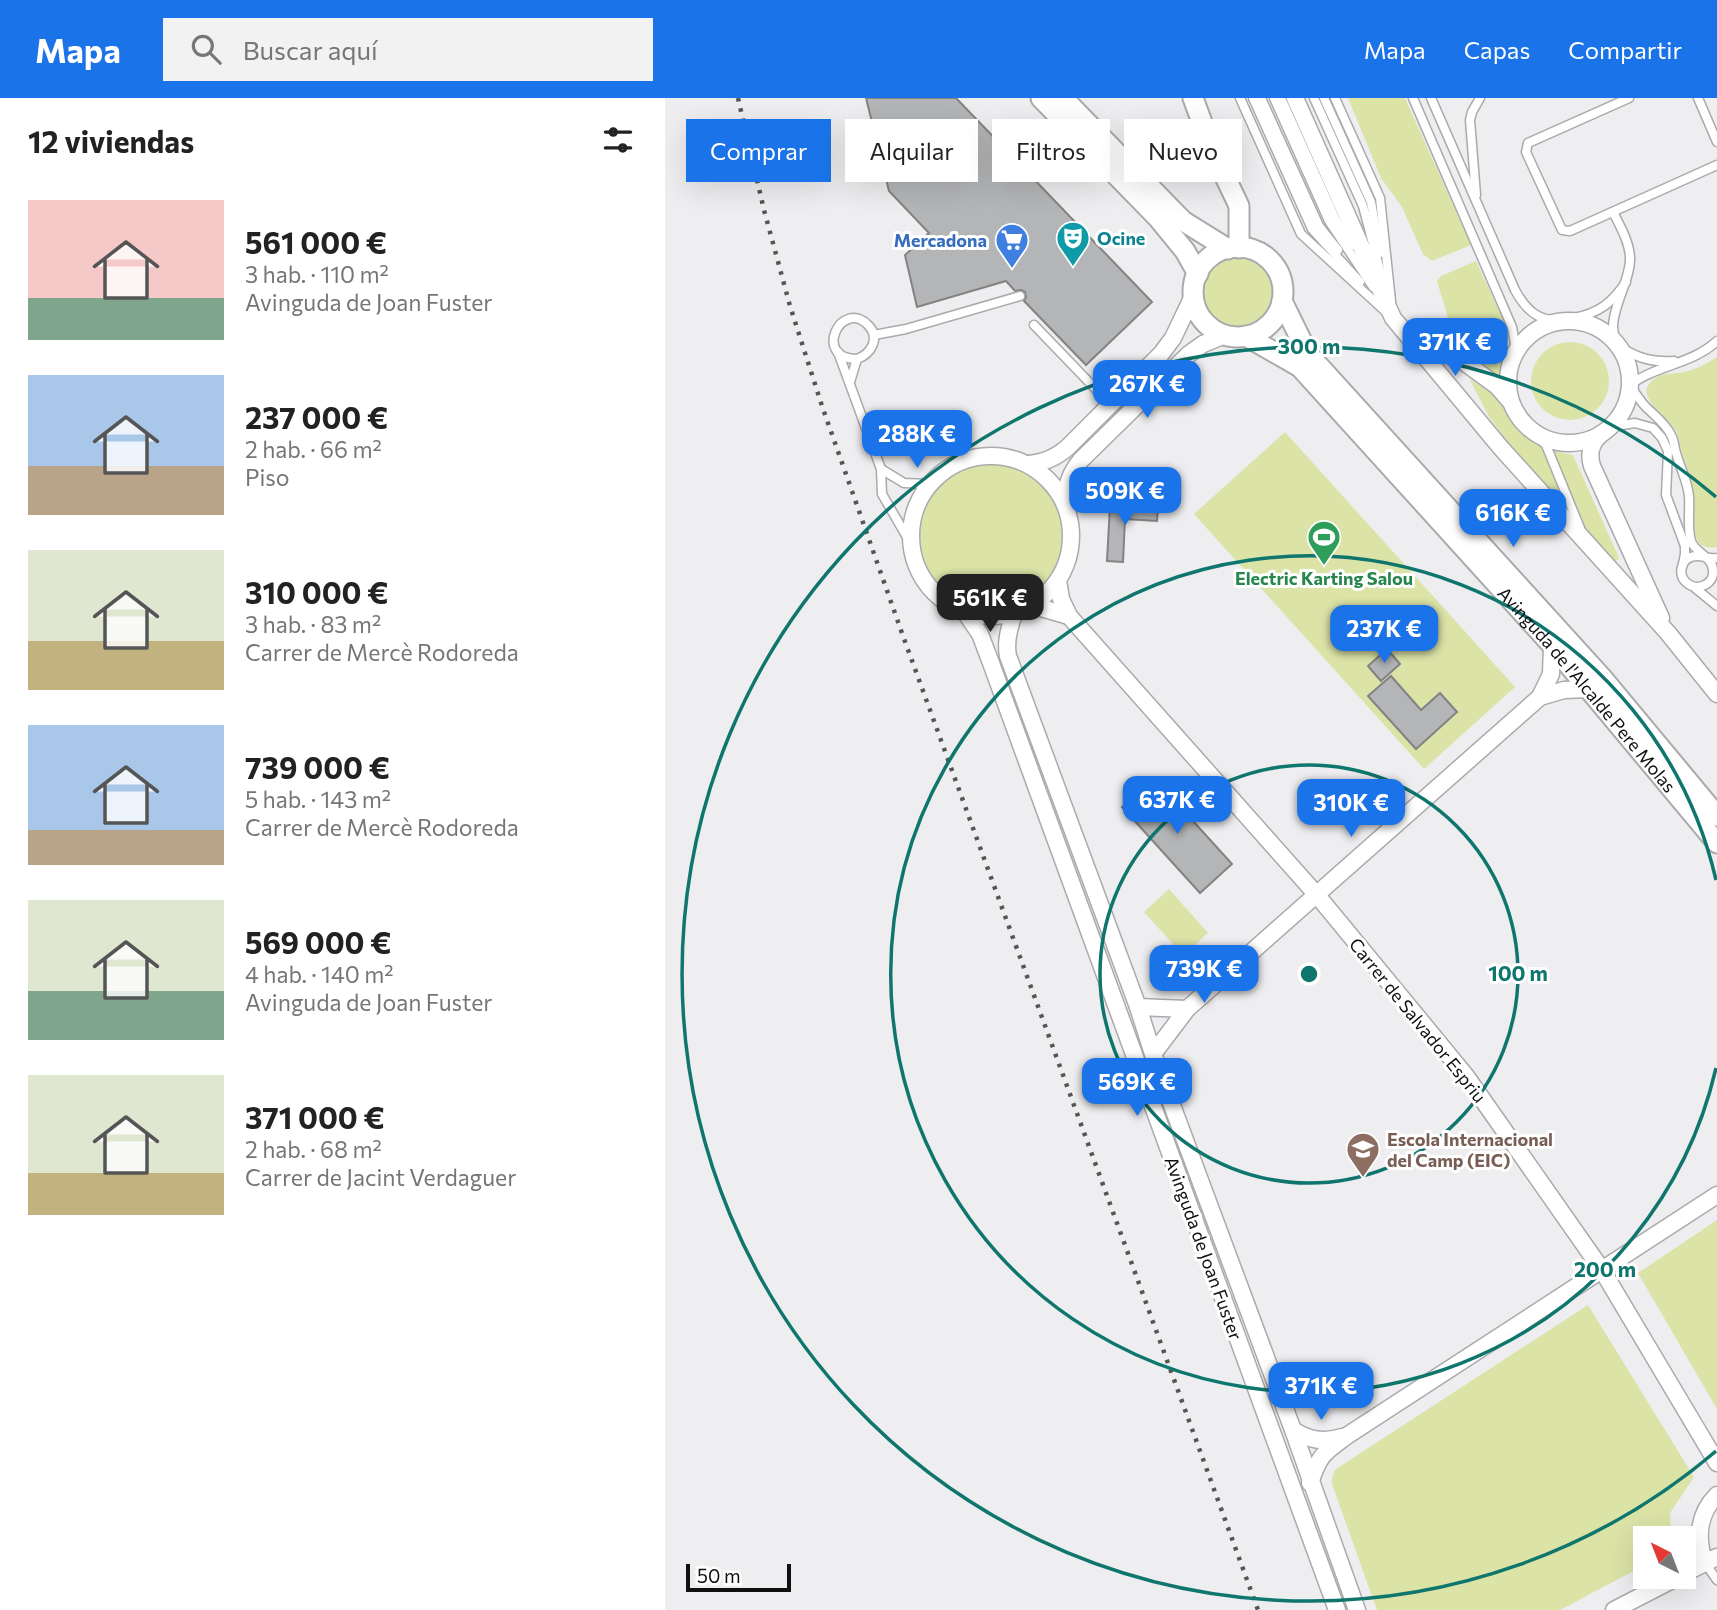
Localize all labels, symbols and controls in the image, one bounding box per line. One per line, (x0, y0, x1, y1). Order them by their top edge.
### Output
search box (163, 18, 653, 81)
text: Mapa (35, 29, 121, 70)
icon: search (187, 30, 225, 68)
text: Buscar aquí (243, 34, 378, 65)
text: Mapa (1364, 35, 1426, 64)
text: Capas (1464, 35, 1530, 64)
text: Compartir (1568, 35, 1682, 64)
chip: Comprar (686, 119, 831, 182)
chip: Alquilar (845, 119, 978, 182)
chip: Filtros (992, 119, 1110, 182)
chip: Nuevo (1124, 119, 1242, 182)
icon: filters (599, 121, 637, 159)
text: 12 viviendas (28, 122, 194, 159)
theatre icon: Ocine (1054, 219, 1092, 268)
supermarket icon: Mercadona (993, 221, 1031, 270)
text: 561 000 € (245, 223, 387, 260)
place label: Ocine (1097, 227, 1145, 249)
icon: home (84, 228, 168, 312)
place label: Mercadona (894, 229, 987, 251)
text: 3 hab. · 110 m² (245, 260, 389, 288)
text: Avinguda de Joan Fuster (245, 288, 492, 316)
pin: 371K € (1398, 318, 1512, 378)
text: 371K € (1419, 327, 1491, 355)
text: 300 m (1278, 333, 1340, 358)
pin: 267K € (1090, 360, 1204, 420)
text: 267K € (1109, 369, 1185, 397)
text: 237 000 € (245, 398, 388, 435)
icon: home (84, 403, 168, 487)
pin: 288K € (860, 410, 974, 470)
text: 288K € (878, 419, 956, 447)
text: 2 hab. · 66 m² (245, 435, 382, 463)
text: Piso (245, 463, 290, 491)
pin: 509K € (1068, 468, 1182, 527)
text: 509K € (1085, 476, 1165, 504)
pin: 616K € (1456, 490, 1570, 549)
text: 616K € (1475, 498, 1551, 526)
sports icon: Electric Karting Salou (1305, 518, 1343, 567)
place label: Electric Karting Salou (1235, 567, 1413, 589)
text: 310 000 € (245, 573, 388, 610)
pin: 561K € (933, 574, 1047, 634)
icon: home (84, 578, 168, 662)
street label: Avinguda de l'Alcalde Pere Molas (1493, 582, 1681, 797)
text: 561K € (953, 583, 1027, 611)
pin: 237K € (1327, 606, 1441, 665)
text: 3 hab. · 83 m² (245, 610, 381, 638)
text: 237K € (1346, 614, 1422, 642)
text: Carrer de Mercè Rodoreda (245, 638, 519, 666)
text: 739 000 € (245, 748, 390, 785)
icon: home (84, 753, 168, 837)
pin: 637K € (1120, 776, 1234, 836)
pin: 310K € (1294, 780, 1408, 839)
text: 5 hab. · 143 m² (245, 785, 391, 813)
text: 637K € (1139, 785, 1215, 813)
text: 310K € (1313, 788, 1389, 816)
text: Carrer de Mercè Rodoreda (245, 813, 519, 841)
text: 569 000 € (245, 923, 391, 960)
icon: home (84, 928, 168, 1012)
street label: Carrer de Salvador Espriu (1345, 933, 1491, 1107)
pin: 739K € (1147, 946, 1261, 1005)
text: 739K € (1166, 954, 1242, 982)
text: 4 hab. · 140 m² (245, 960, 393, 988)
text: 100 m (1488, 960, 1548, 985)
centre of rings (1297, 962, 1321, 986)
text: Avinguda de Joan Fuster (245, 988, 492, 1016)
pin: 569K € (1080, 1058, 1194, 1118)
text: 569K € (1098, 1067, 1176, 1095)
text: 371 000 € (245, 1098, 385, 1135)
icon: home (84, 1103, 168, 1187)
place label: Escola Internacional del Camp (EIC) (1387, 1128, 1553, 1171)
school or university icon: Escola Internacional del Camp (EIC) (1344, 1130, 1382, 1179)
text: 2 hab. · 68 m² (245, 1135, 382, 1163)
street label: Avinguda de Joan Fuster (1161, 1153, 1247, 1343)
text: Carrer de Jacint Verdaguer (245, 1163, 516, 1191)
text: 200 m (1574, 1256, 1636, 1281)
pin: 371K € (1264, 1362, 1378, 1422)
text: 371K € (1285, 1371, 1357, 1399)
north arrow (1633, 1526, 1696, 1589)
map controls (1633, 1526, 1696, 1589)
scale bar (686, 1561, 791, 1593)
text: 50 m (697, 1564, 741, 1587)

